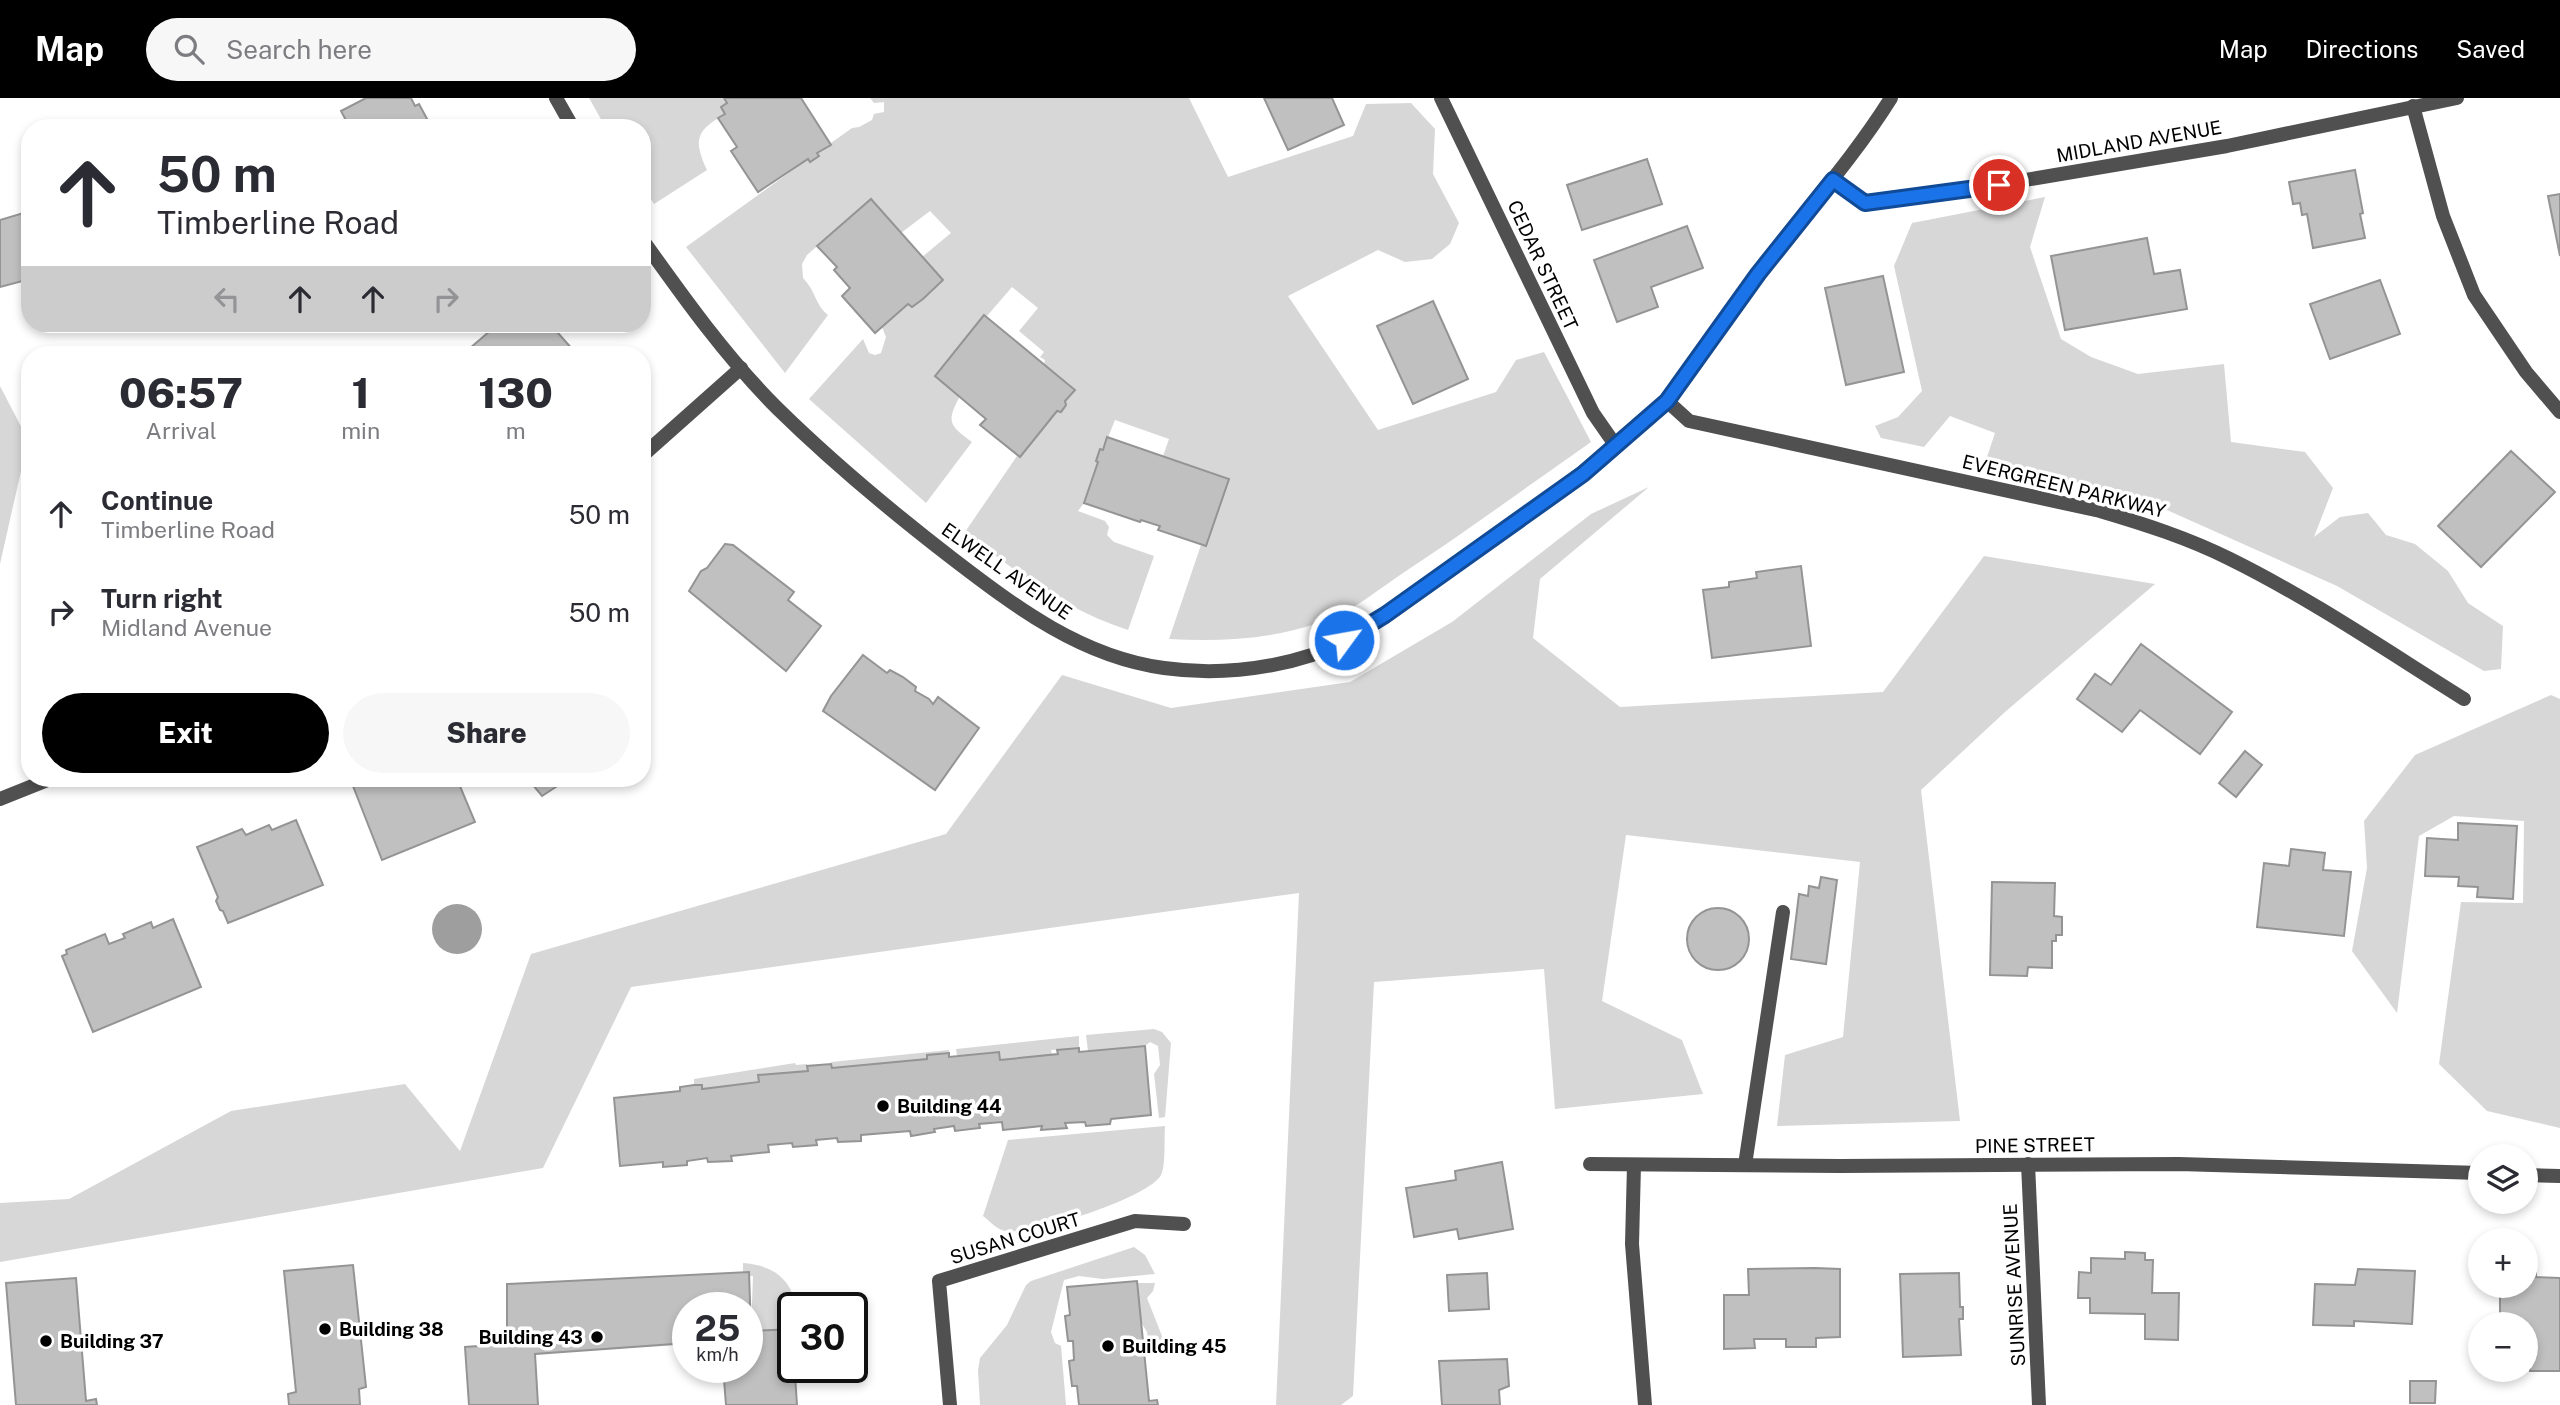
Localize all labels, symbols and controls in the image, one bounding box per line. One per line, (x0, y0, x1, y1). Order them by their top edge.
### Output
search box (146, 18, 636, 81)
text: Map (35, 30, 104, 68)
icon: search (170, 30, 208, 68)
text: Search here (226, 34, 372, 65)
text: Map (2219, 35, 2268, 63)
text: Directions (2306, 35, 2418, 63)
text: Saved (2456, 35, 2525, 63)
street label: MIDLAND AVENUE (2055, 116, 2223, 166)
text: 50 m (157, 145, 277, 203)
icon: ahead (42, 147, 133, 238)
pin (1969, 155, 2029, 215)
icon: arrive (1980, 166, 2018, 204)
street label: CEDAR STREET (1503, 197, 1583, 333)
text: Timberline Road (157, 204, 399, 241)
icon: left (208, 280, 246, 318)
icon: ahead (281, 280, 319, 318)
icon: ahead (354, 280, 392, 318)
icon: right (427, 280, 465, 318)
text: 06:57 (119, 368, 243, 417)
text: 1 (352, 368, 370, 417)
text: 130 (478, 368, 553, 417)
text: Arrival (146, 417, 217, 444)
text: min (341, 417, 380, 444)
text: m (506, 417, 526, 444)
street label: EVERGREEN PARKWAY (1960, 450, 2168, 522)
text: Continue (101, 485, 213, 516)
icon: ahead (42, 495, 80, 533)
text: 50 m (569, 499, 630, 530)
text: Timberline Road (101, 516, 275, 543)
street label: ELWELL AVENUE (938, 518, 1076, 624)
text: Turn right (101, 583, 223, 614)
icon: right (42, 593, 80, 631)
text: 50 m (569, 597, 630, 628)
position arrow (1307, 603, 1381, 677)
text: Midland Avenue (101, 614, 272, 641)
button: Exit (42, 693, 329, 773)
button: Share (343, 693, 630, 773)
place label: Building 44 (897, 1095, 1001, 1117)
marker: Building 44 (875, 1098, 891, 1114)
street label: PINE STREET (1975, 1133, 2095, 1157)
map controls (2468, 1144, 2538, 1382)
button: layers (2468, 1144, 2538, 1214)
street label: SUNRISE AVENUE (1999, 1203, 2029, 1367)
street label: SUSAN COURT (947, 1208, 1083, 1268)
button: + (2468, 1228, 2538, 1298)
speed limit sign: 30 (777, 1292, 868, 1383)
text: 25 (695, 1308, 740, 1349)
button: − (2468, 1312, 2538, 1382)
place label: Building 38 (339, 1318, 444, 1340)
marker: Building 38 (317, 1321, 333, 1337)
place label: Building 43 (478, 1326, 583, 1348)
marker: Building 43 (589, 1329, 605, 1345)
place label: Building 37 (60, 1330, 164, 1352)
marker: Building 37 (38, 1333, 54, 1349)
place label: Building 45 (1122, 1335, 1227, 1357)
marker: Building 45 (1100, 1338, 1116, 1354)
text: km/h (696, 1344, 739, 1365)

